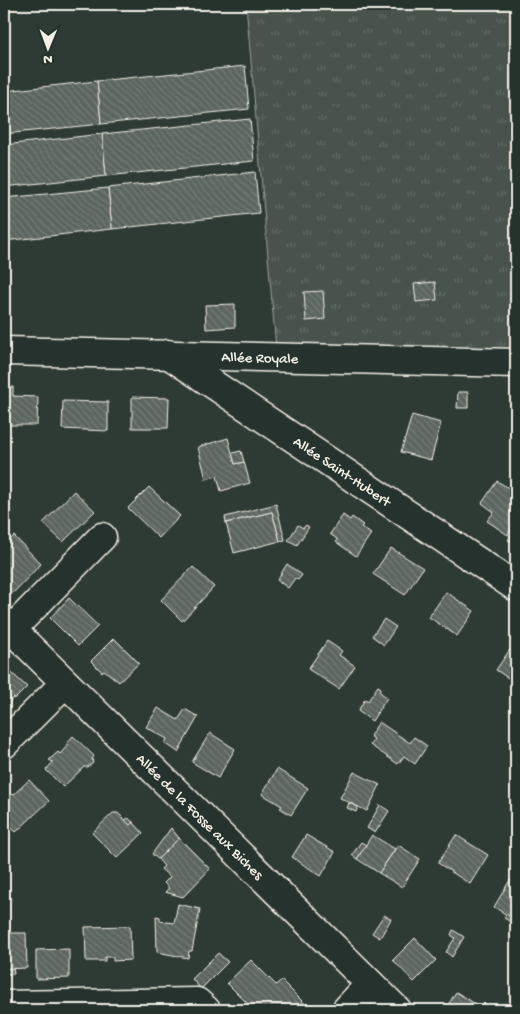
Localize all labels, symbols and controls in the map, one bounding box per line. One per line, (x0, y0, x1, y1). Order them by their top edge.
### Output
north arrow (22, 22, 72, 72)
text: N (43, 50, 53, 67)
street label: Allée Royale (221, 349, 299, 369)
street label: Allée Saint-Hubert (289, 433, 395, 513)
street label: Allée de la Fosse aux Biches (132, 751, 267, 884)

